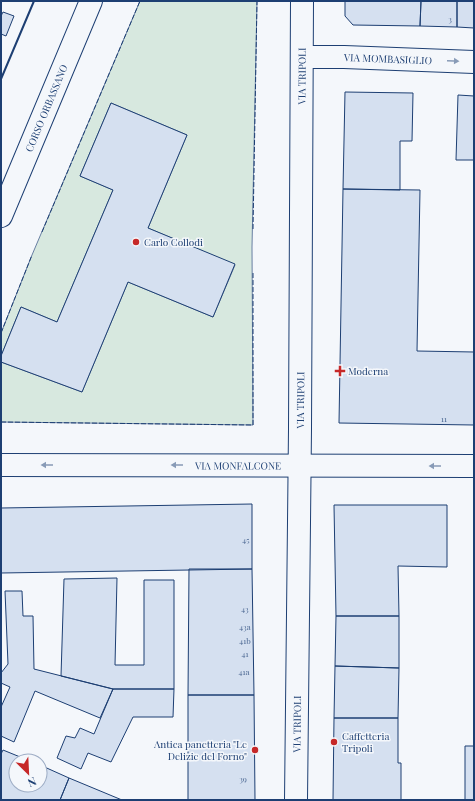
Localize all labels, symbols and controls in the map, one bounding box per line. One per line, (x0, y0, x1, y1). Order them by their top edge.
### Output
house number: 3 (448, 13, 452, 24)
street label: VIA TRIPOLI (295, 48, 309, 105)
street label: VIA MOMBASIGLIO (343, 50, 432, 67)
one-way arrow (447, 58, 459, 65)
street label: CORSO ORBASSANO (22, 62, 71, 154)
place label: Carlo Collodi (144, 235, 203, 249)
marker: Carlo Collodi (131, 237, 141, 247)
place label: Moderna (348, 364, 388, 378)
marker: Moderna (335, 366, 345, 376)
street label: VIA TRIPOLI (293, 372, 307, 429)
house number: 11 (441, 413, 447, 424)
street label: VIA MONFALCONE (194, 458, 281, 473)
one-way arrow (40, 462, 53, 468)
one-way arrow (170, 462, 183, 468)
one-way arrow (429, 462, 441, 469)
house number: 45 (242, 534, 250, 545)
house number: 43 (241, 603, 249, 614)
house number: 43a (239, 621, 251, 632)
house number: 41b (239, 635, 251, 646)
house number: 41 (242, 648, 248, 659)
house number: 41a (239, 666, 249, 677)
street label: VIA TRIPOLI (290, 696, 304, 754)
place label: Caffetteria Tripoli (342, 729, 389, 755)
place label: Antica panetteria "Le Delizie del Forno" (153, 737, 247, 763)
marker: Caffetteria Tripoli (329, 737, 339, 747)
marker: Antica panetteria "Le Delizie del Forno" (250, 745, 260, 755)
north arrow (8, 753, 48, 793)
house number: 39 (239, 773, 247, 784)
text: N (26, 774, 39, 791)

